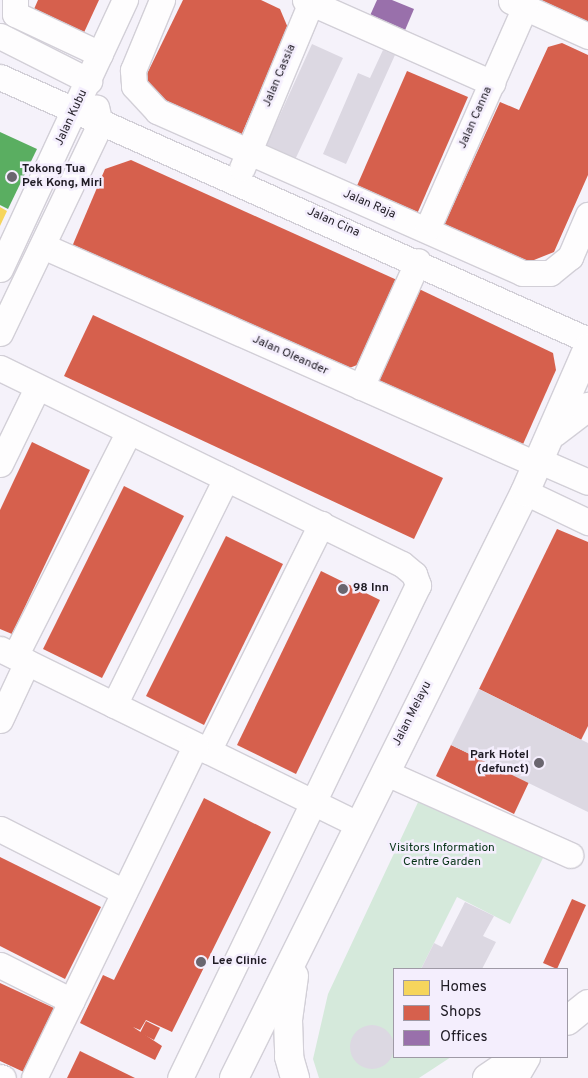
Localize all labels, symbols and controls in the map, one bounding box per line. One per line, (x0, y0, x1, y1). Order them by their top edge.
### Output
street label: Jalan Cassia (260, 42, 300, 110)
street label: Jalan Canna (456, 85, 496, 151)
street label: Jalan Kubu (53, 88, 91, 148)
place label: Tokong Tua Pek Kong, Miri (22, 163, 102, 191)
marker: Tokong Tua Pek Kong, Miri (6, 171, 18, 183)
street label: Jalan Raja (340, 187, 398, 223)
street label: Jalan Cina (304, 205, 362, 241)
street label: Jalan Oleander (250, 333, 330, 379)
place label: 98 Inn (353, 582, 389, 596)
marker: 98 Inn (337, 583, 349, 595)
street label: Jalan Melayu (391, 679, 435, 749)
place label: Park Hotel (defunct) (470, 749, 529, 777)
marker: Park Hotel (defunct) (533, 757, 545, 769)
park label: Visitors Information Centre Garden (389, 842, 495, 870)
marker: Lee Clinic (194, 955, 208, 969)
place label: Lee Clinic (212, 955, 267, 969)
legend (393, 968, 568, 1058)
text: Homes (440, 978, 487, 997)
text: Shops (440, 1003, 481, 1022)
text: Offices (440, 1028, 487, 1047)

